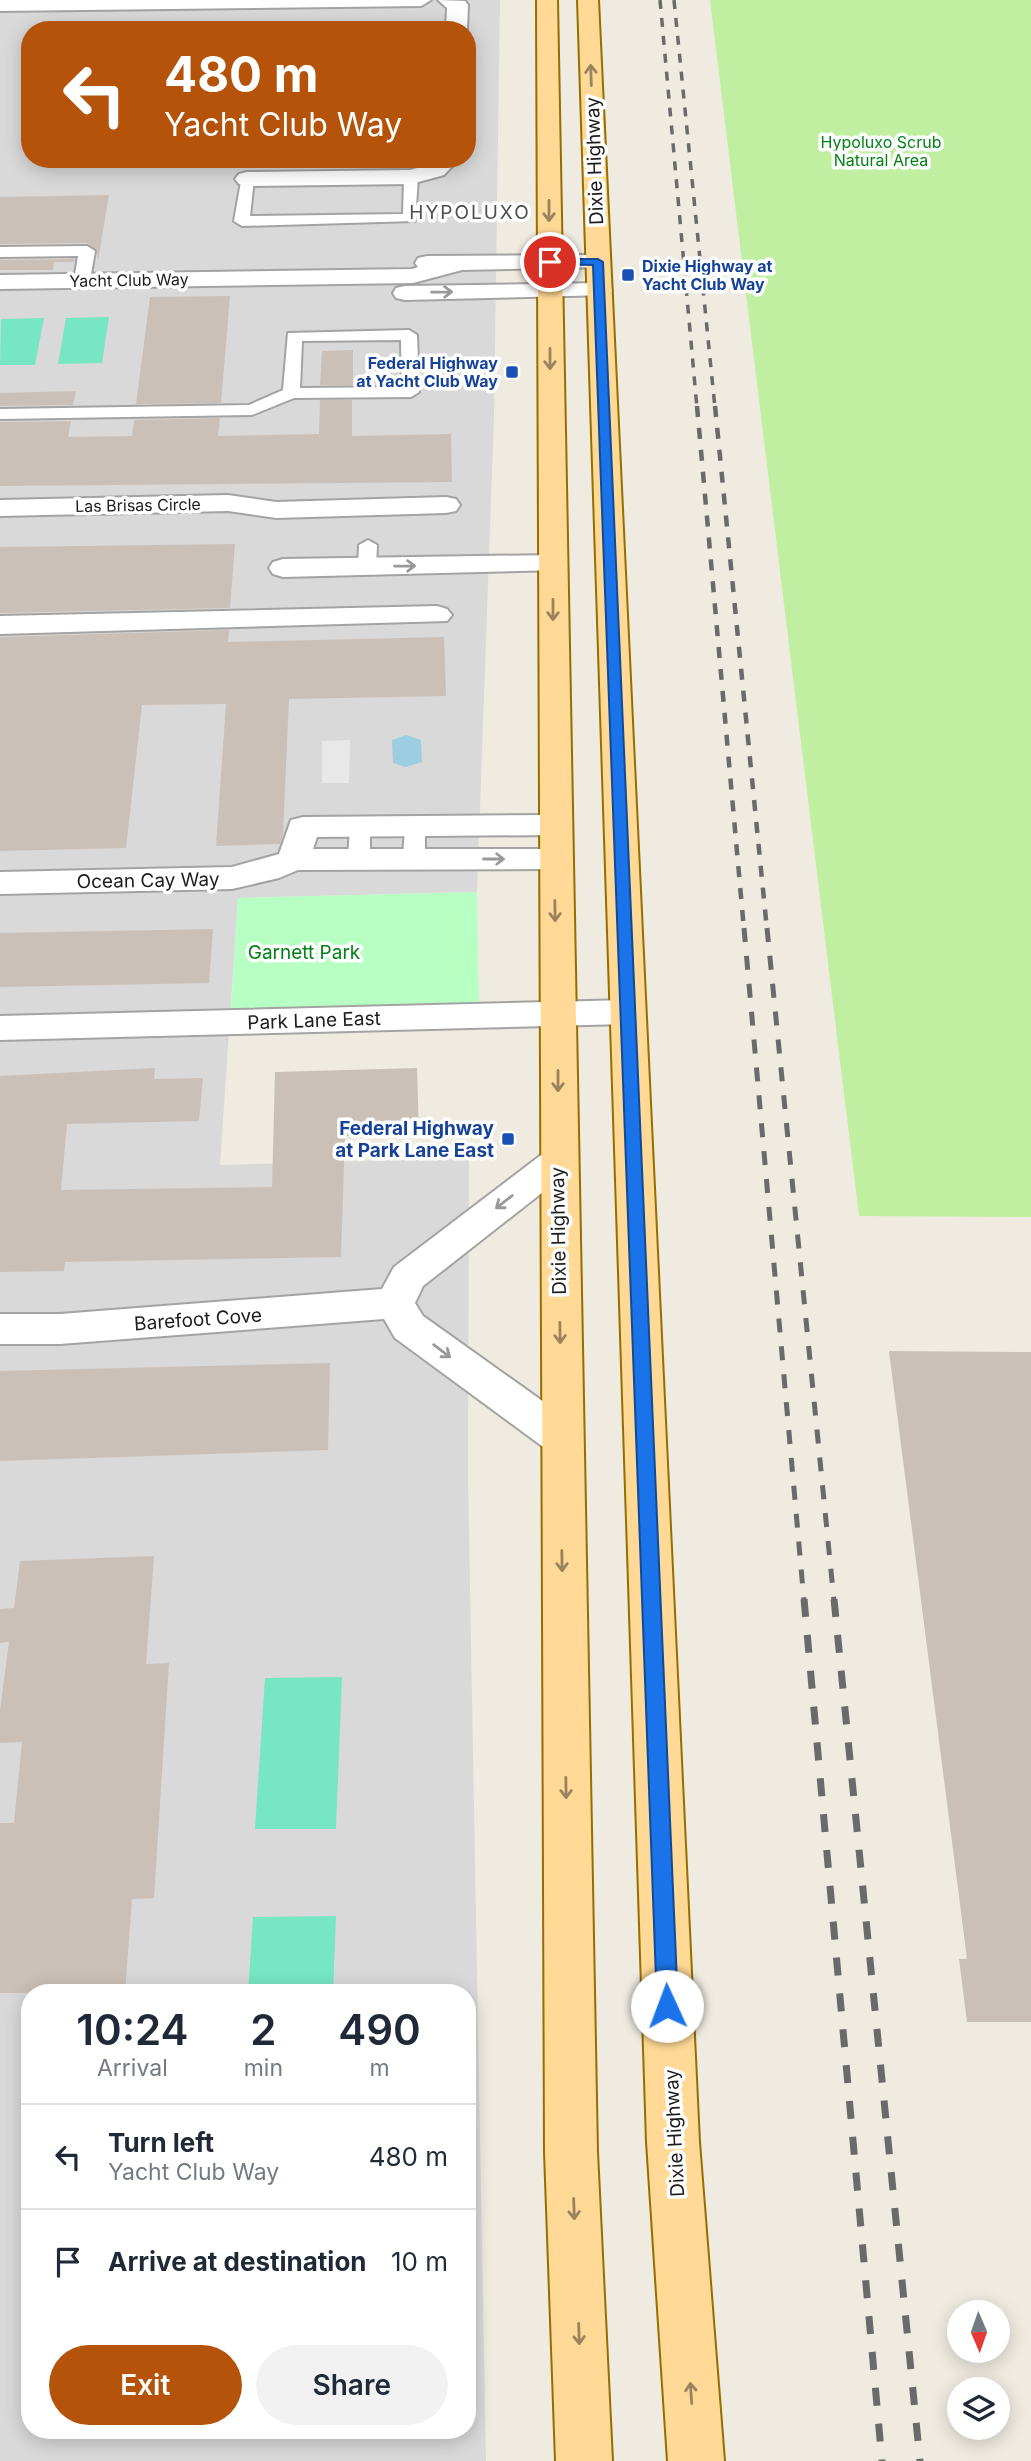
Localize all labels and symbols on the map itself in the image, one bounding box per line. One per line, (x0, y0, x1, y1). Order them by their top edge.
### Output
one-way arrow (585, 64, 598, 87)
street label: Dixie Highway (581, 96, 608, 225)
park label: Hypoluxo Scrub Natural Area (821, 132, 941, 170)
one-way arrow (542, 200, 556, 223)
district label: HYPOLUXO (409, 201, 531, 224)
pin (520, 232, 580, 292)
place label: Dixie Highway at Yacht Club Way (642, 256, 772, 294)
marker: Dixie Highway at Yacht Club Way (620, 267, 636, 283)
street label: Yacht Club Way (69, 269, 189, 291)
one-way arrow (430, 286, 453, 299)
one-way arrow (543, 347, 557, 370)
place label: Federal Highway at Yacht Club Way (356, 353, 498, 391)
marker: Federal Highway at Yacht Club Way (504, 364, 520, 380)
street label: Las Brisas Circle (75, 494, 201, 516)
one-way arrow (393, 559, 416, 573)
one-way arrow (546, 599, 559, 622)
one-way arrow (482, 852, 505, 866)
street label: Ocean Cay Way (76, 868, 220, 893)
one-way arrow (549, 900, 562, 923)
park label: Garnett Park (248, 941, 361, 964)
street label: Park Lane East (247, 1007, 381, 1034)
one-way arrow (551, 1070, 565, 1093)
place label: Federal Highway at Park Lane East (335, 1117, 495, 1162)
marker: Federal Highway at Park Lane East (500, 1131, 516, 1147)
street label: Dixie Highway (546, 1167, 571, 1295)
one-way arrow (495, 1195, 513, 1210)
street label: Barefoot Cove (133, 1304, 263, 1335)
one-way arrow (553, 1321, 566, 1344)
one-way arrow (432, 1344, 451, 1359)
one-way arrow (556, 1549, 569, 1572)
one-way arrow (559, 1776, 572, 1799)
position arrow (630, 1969, 704, 2043)
street label: Dixie Highway (660, 2068, 689, 2197)
one-way arrow (567, 2197, 580, 2220)
north arrow (947, 2300, 1010, 2362)
one-way arrow (572, 2322, 585, 2345)
one-way arrow (685, 2382, 698, 2405)

